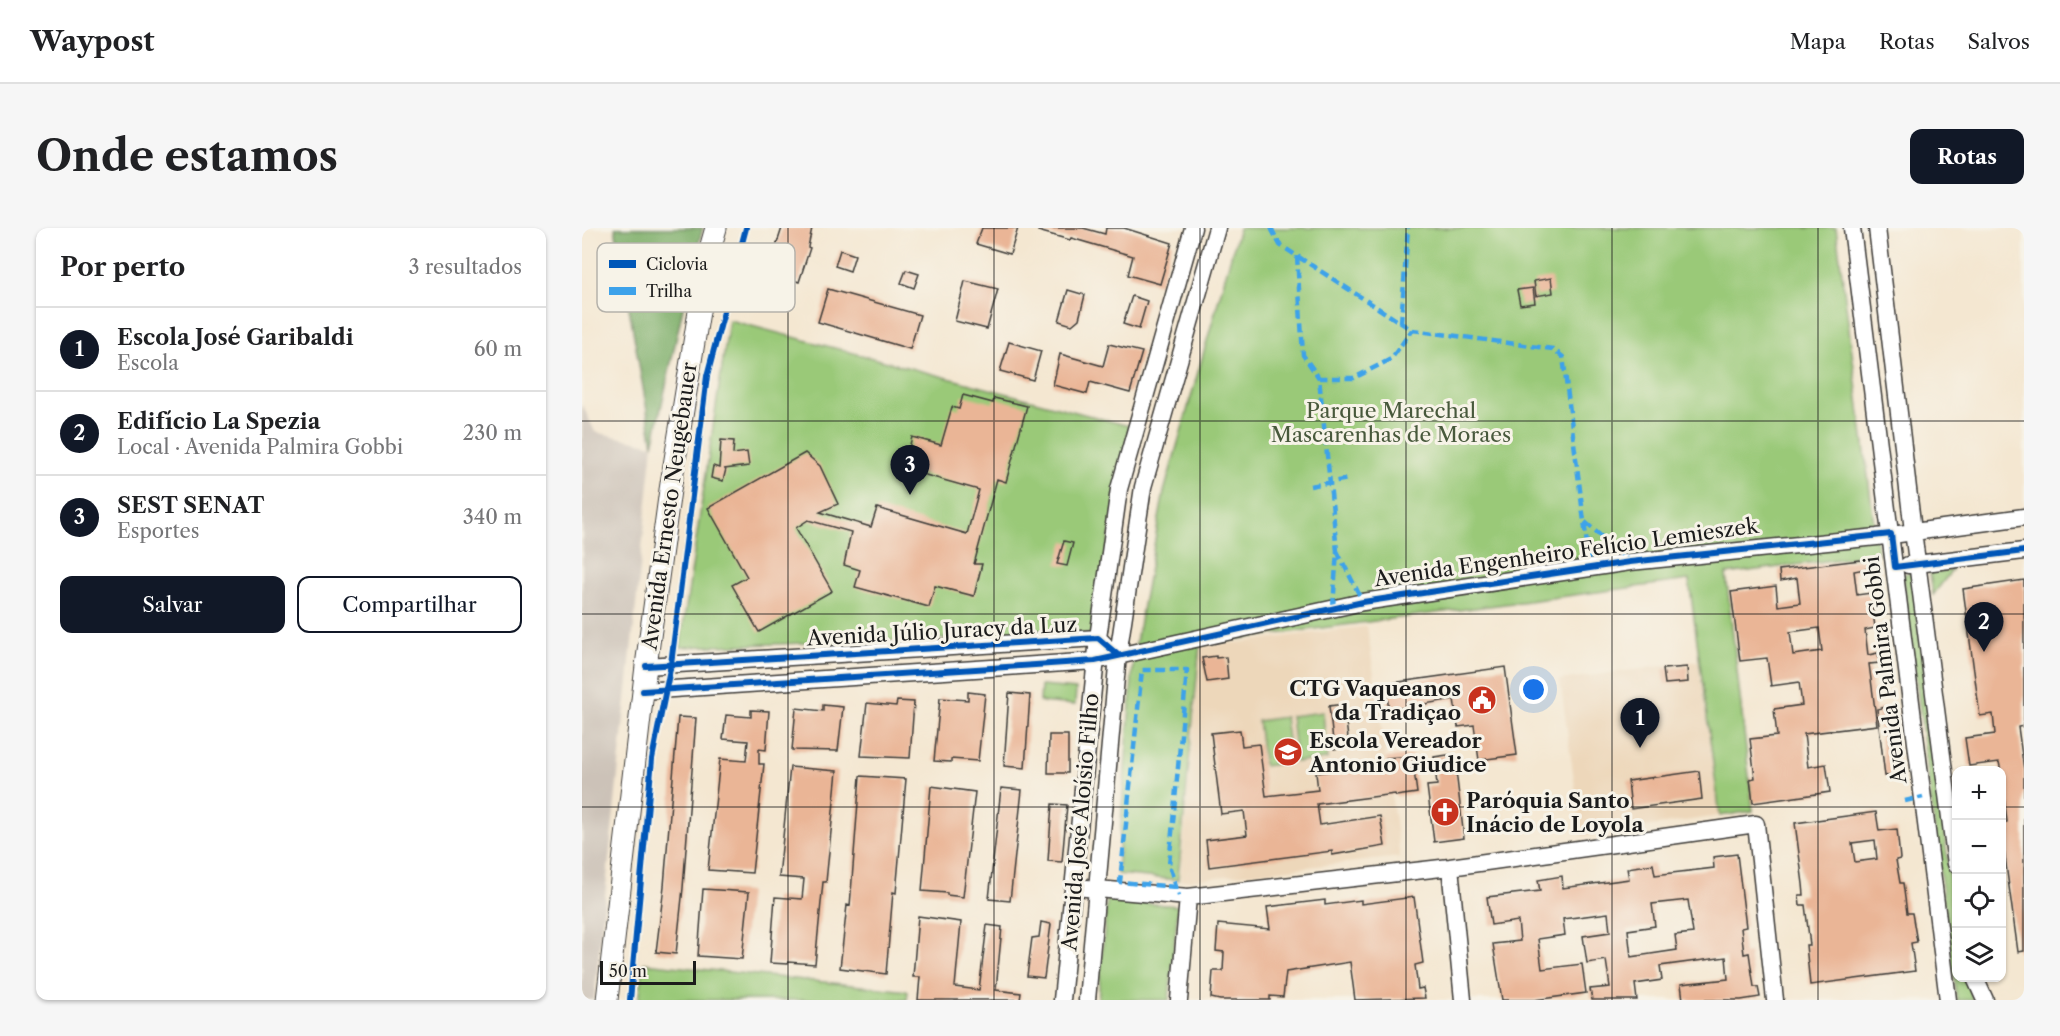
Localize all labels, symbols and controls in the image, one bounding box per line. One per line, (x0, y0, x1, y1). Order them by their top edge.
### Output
text: Waypost (30, 24, 154, 58)
text: Mapa (1790, 29, 1846, 54)
text: Rotas (1879, 29, 1935, 54)
text: Salvos (1968, 29, 2030, 54)
button: Rotas (1910, 129, 2024, 184)
text: Onde estamos (36, 130, 338, 182)
legend (597, 243, 795, 312)
text: Por perto (60, 251, 185, 283)
text: Ciclovia (646, 254, 708, 274)
text: 3 resultados (409, 255, 522, 279)
text: Trilha (646, 281, 692, 301)
text: Escola José Garibaldi (117, 324, 354, 351)
text: 1 (75, 337, 84, 361)
text: 60 m (474, 337, 522, 361)
text: Escola (117, 351, 179, 375)
street label: Avenida Ernesto Neugebauer (636, 360, 702, 652)
park label: Parque Marechal Mascarenhas de Moraes (1271, 398, 1511, 447)
text: Edifício La Spezia (117, 408, 320, 435)
text: 2 (74, 421, 85, 445)
text: 230 m (463, 421, 522, 445)
text: Local · Avenida Palmira Gobbi (117, 435, 403, 459)
pin: 3 (890, 446, 930, 495)
text: SEST SENAT (117, 492, 264, 519)
text: 3 (74, 505, 85, 529)
text: 340 m (463, 505, 522, 529)
street label: Avenida Engenheiro Felício Lemieszek (1371, 513, 1760, 591)
text: Esportes (117, 519, 200, 543)
street label: Avenida Palmira Gobbi (1859, 555, 1911, 786)
button: Salvar (60, 576, 285, 633)
button: Compartilhar (297, 576, 522, 633)
pin: 2 (1964, 602, 2004, 652)
street label: Avenida Júlio Juracy da Luz (805, 611, 1078, 651)
your location (1519, 675, 1548, 704)
place label: CTG Vaqueanos da Tradiçao (1289, 676, 1461, 725)
public building icon: CTG Vaqueanos da Tradiçao (1466, 684, 1498, 716)
street label: Avenida José Aloísio Filho (1056, 692, 1104, 953)
pin: 1 (1620, 698, 1660, 748)
place label: Escola Vereador Antonio Giudice (1308, 728, 1487, 777)
school or university icon: Escola Vereador Antonio Giudice (1272, 736, 1304, 768)
map controls (1952, 766, 2006, 982)
button: + (1952, 766, 2006, 820)
place label: Paróquia Santo Inácio de Loyola (1466, 788, 1645, 837)
church icon: Paróquia Santo Inácio de Loyola (1429, 796, 1461, 828)
button: − (1952, 820, 2006, 874)
button: locate (1952, 874, 2006, 928)
button: layers (1952, 928, 2006, 982)
scale bar (600, 958, 696, 986)
text: 50 m (609, 961, 647, 981)

